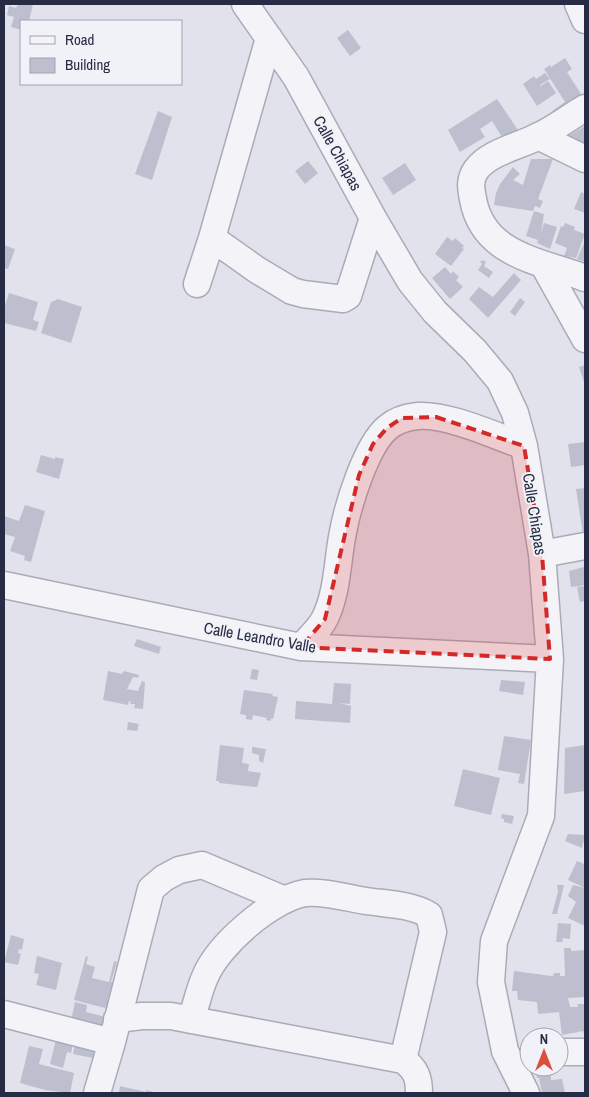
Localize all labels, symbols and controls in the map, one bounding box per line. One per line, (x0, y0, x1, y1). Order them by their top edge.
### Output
legend (20, 20, 182, 85)
text: Road (65, 29, 94, 50)
text: Building (65, 54, 110, 75)
street label: Calle Chiapas (308, 112, 368, 194)
street label: Calle Chiapas (518, 472, 552, 556)
street label: Calle Leandro Valle (202, 616, 318, 658)
north arrow (519, 1027, 569, 1077)
text: N (540, 1030, 548, 1048)

